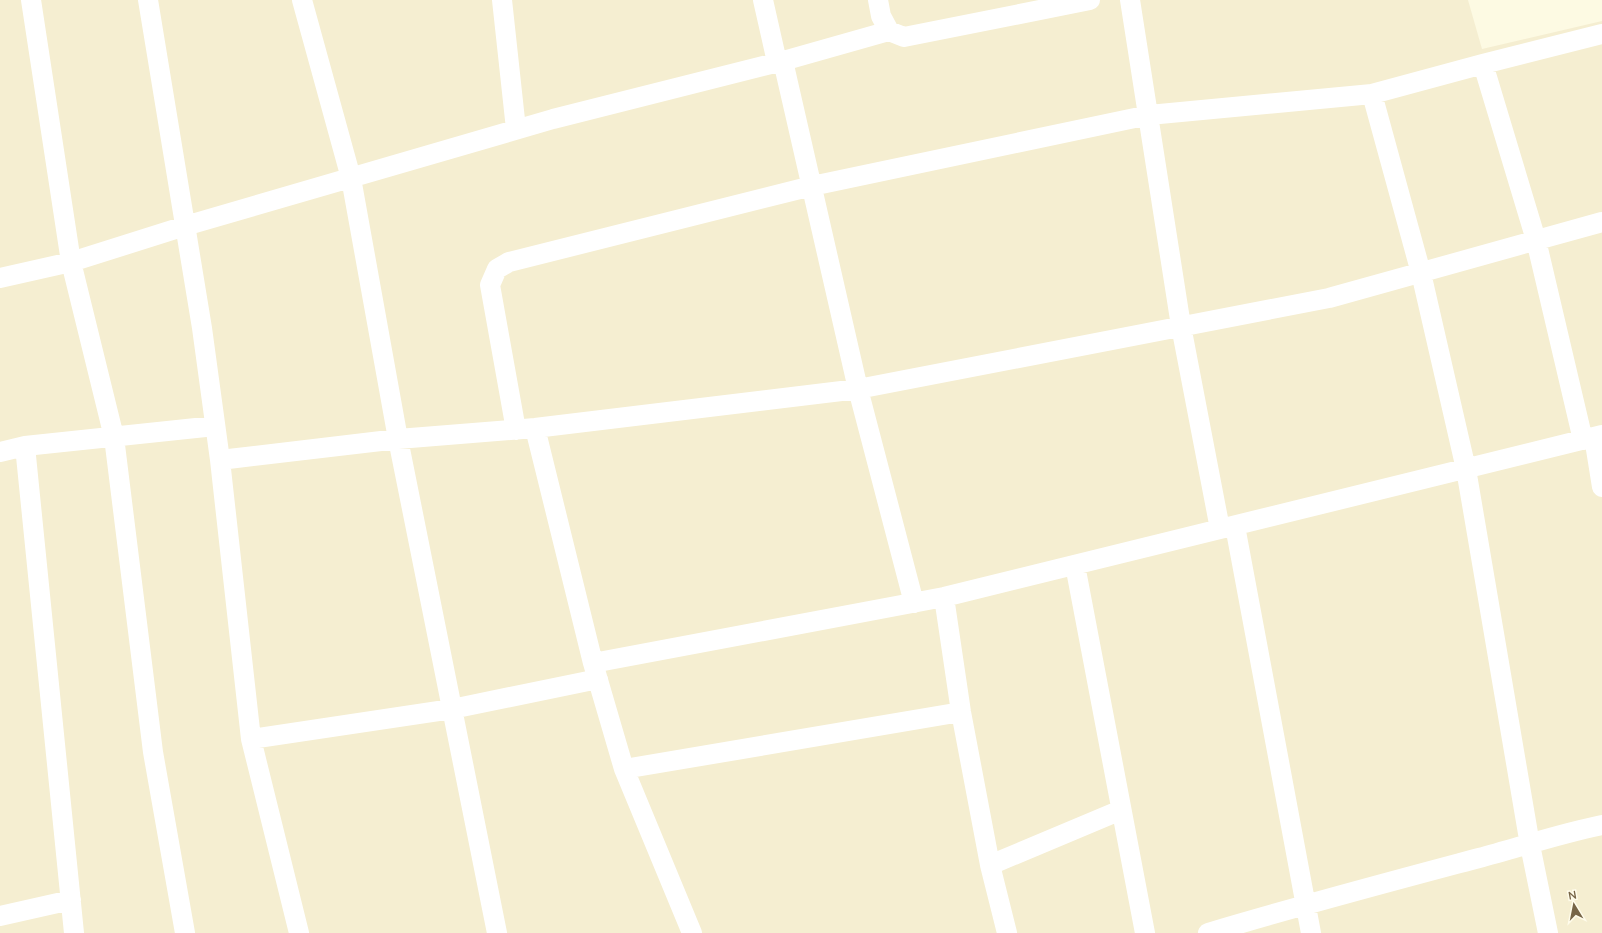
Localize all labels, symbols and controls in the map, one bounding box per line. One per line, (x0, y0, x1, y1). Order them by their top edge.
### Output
north arrow (1554, 885, 1594, 925)
text: N (1567, 888, 1578, 904)

